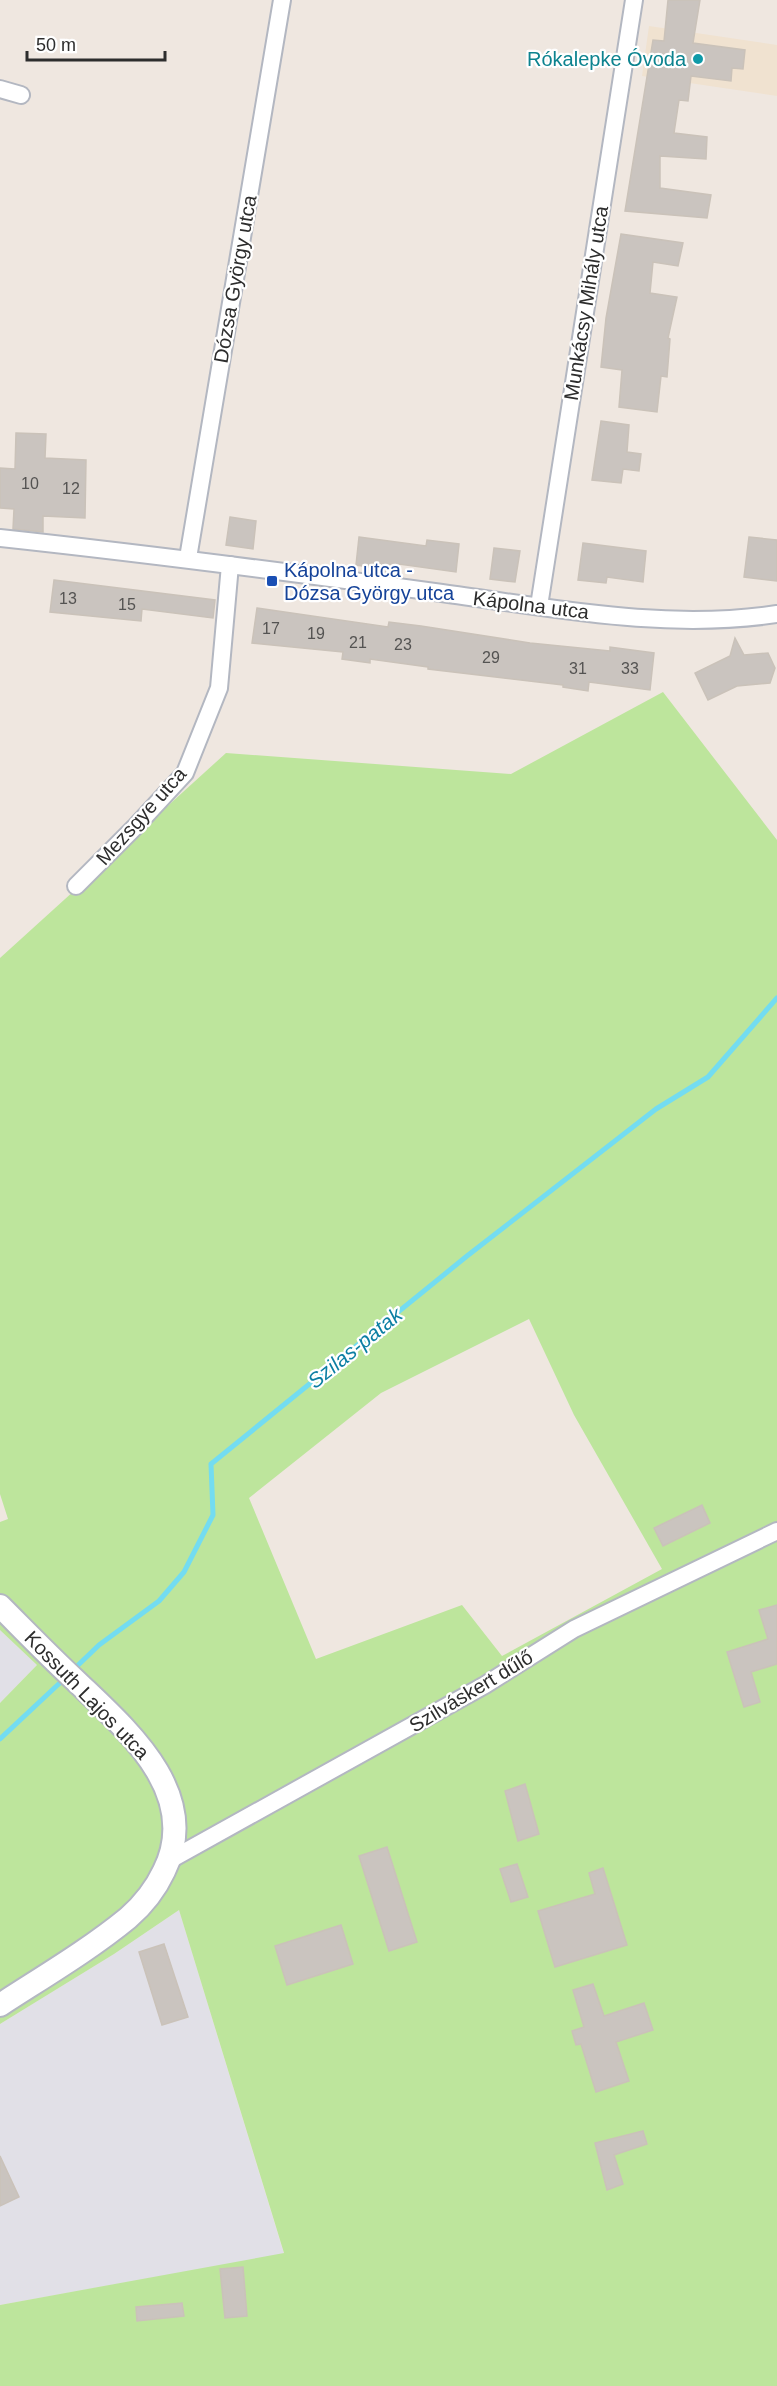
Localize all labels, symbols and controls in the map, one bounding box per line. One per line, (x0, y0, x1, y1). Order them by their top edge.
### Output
scale bar (27, 24, 165, 62)
text: 50 m (36, 35, 76, 55)
place label: Rókalepke Óvoda (527, 48, 687, 70)
marker: Rókalepke Óvoda (691, 52, 705, 66)
street label: Dózsa György utca (209, 192, 261, 365)
street label: Munkácsy Mihály utca (560, 203, 612, 402)
house number: 10 (21, 475, 39, 492)
house number: 12 (62, 480, 80, 497)
place label: Kápolna utca - Dózsa György utca (284, 559, 455, 604)
marker: Kápolna utca - Dózsa György utca (265, 574, 279, 588)
street label: Kápolna utca (472, 587, 591, 623)
house number: 13 (59, 590, 77, 607)
house number: 15 (118, 596, 136, 613)
house number: 17 (262, 620, 280, 637)
house number: 19 (307, 625, 325, 642)
house number: 21 (349, 634, 367, 651)
house number: 23 (394, 636, 412, 653)
house number: 29 (482, 649, 500, 666)
house number: 31 (569, 660, 587, 677)
house number: 33 (621, 660, 639, 677)
street label: Mezsgye utca (92, 762, 191, 869)
water label: Szilas-patak (303, 1302, 408, 1393)
street label: Kossuth Lajos utca (20, 1627, 154, 1764)
street label: Szilváskert dűlő (405, 1646, 537, 1736)

